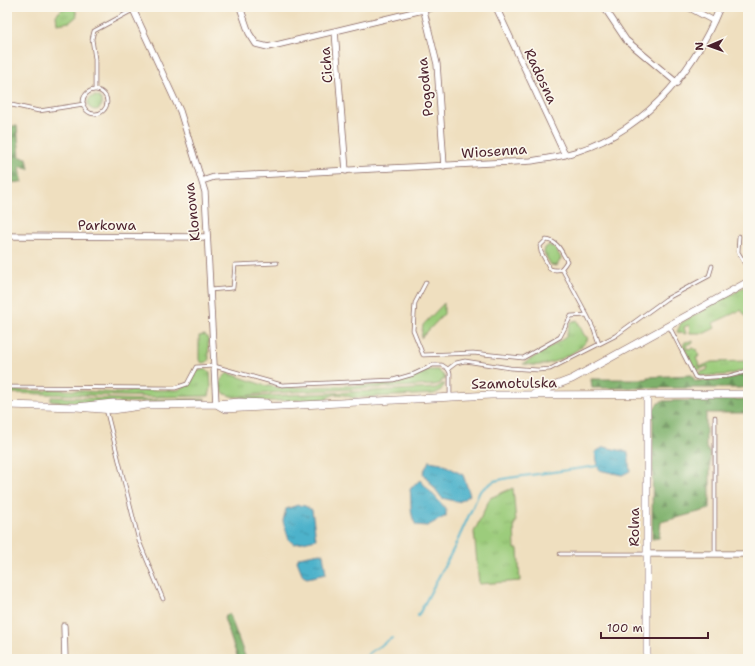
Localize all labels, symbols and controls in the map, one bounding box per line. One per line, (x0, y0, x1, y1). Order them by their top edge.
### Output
north arrow (689, 26, 729, 66)
text: N (692, 41, 707, 51)
street label: Radosna (520, 45, 562, 107)
street label: Cicha (315, 46, 337, 84)
street label: Pogodna (413, 56, 437, 117)
street label: Wiosenna (461, 140, 528, 162)
street label: Klonowa (180, 182, 204, 242)
street label: Parkowa (78, 216, 136, 234)
street label: Szamotulska (471, 373, 557, 393)
street label: Rolna (625, 507, 643, 547)
scale bar (601, 614, 708, 640)
text: 100 m (607, 620, 643, 636)

